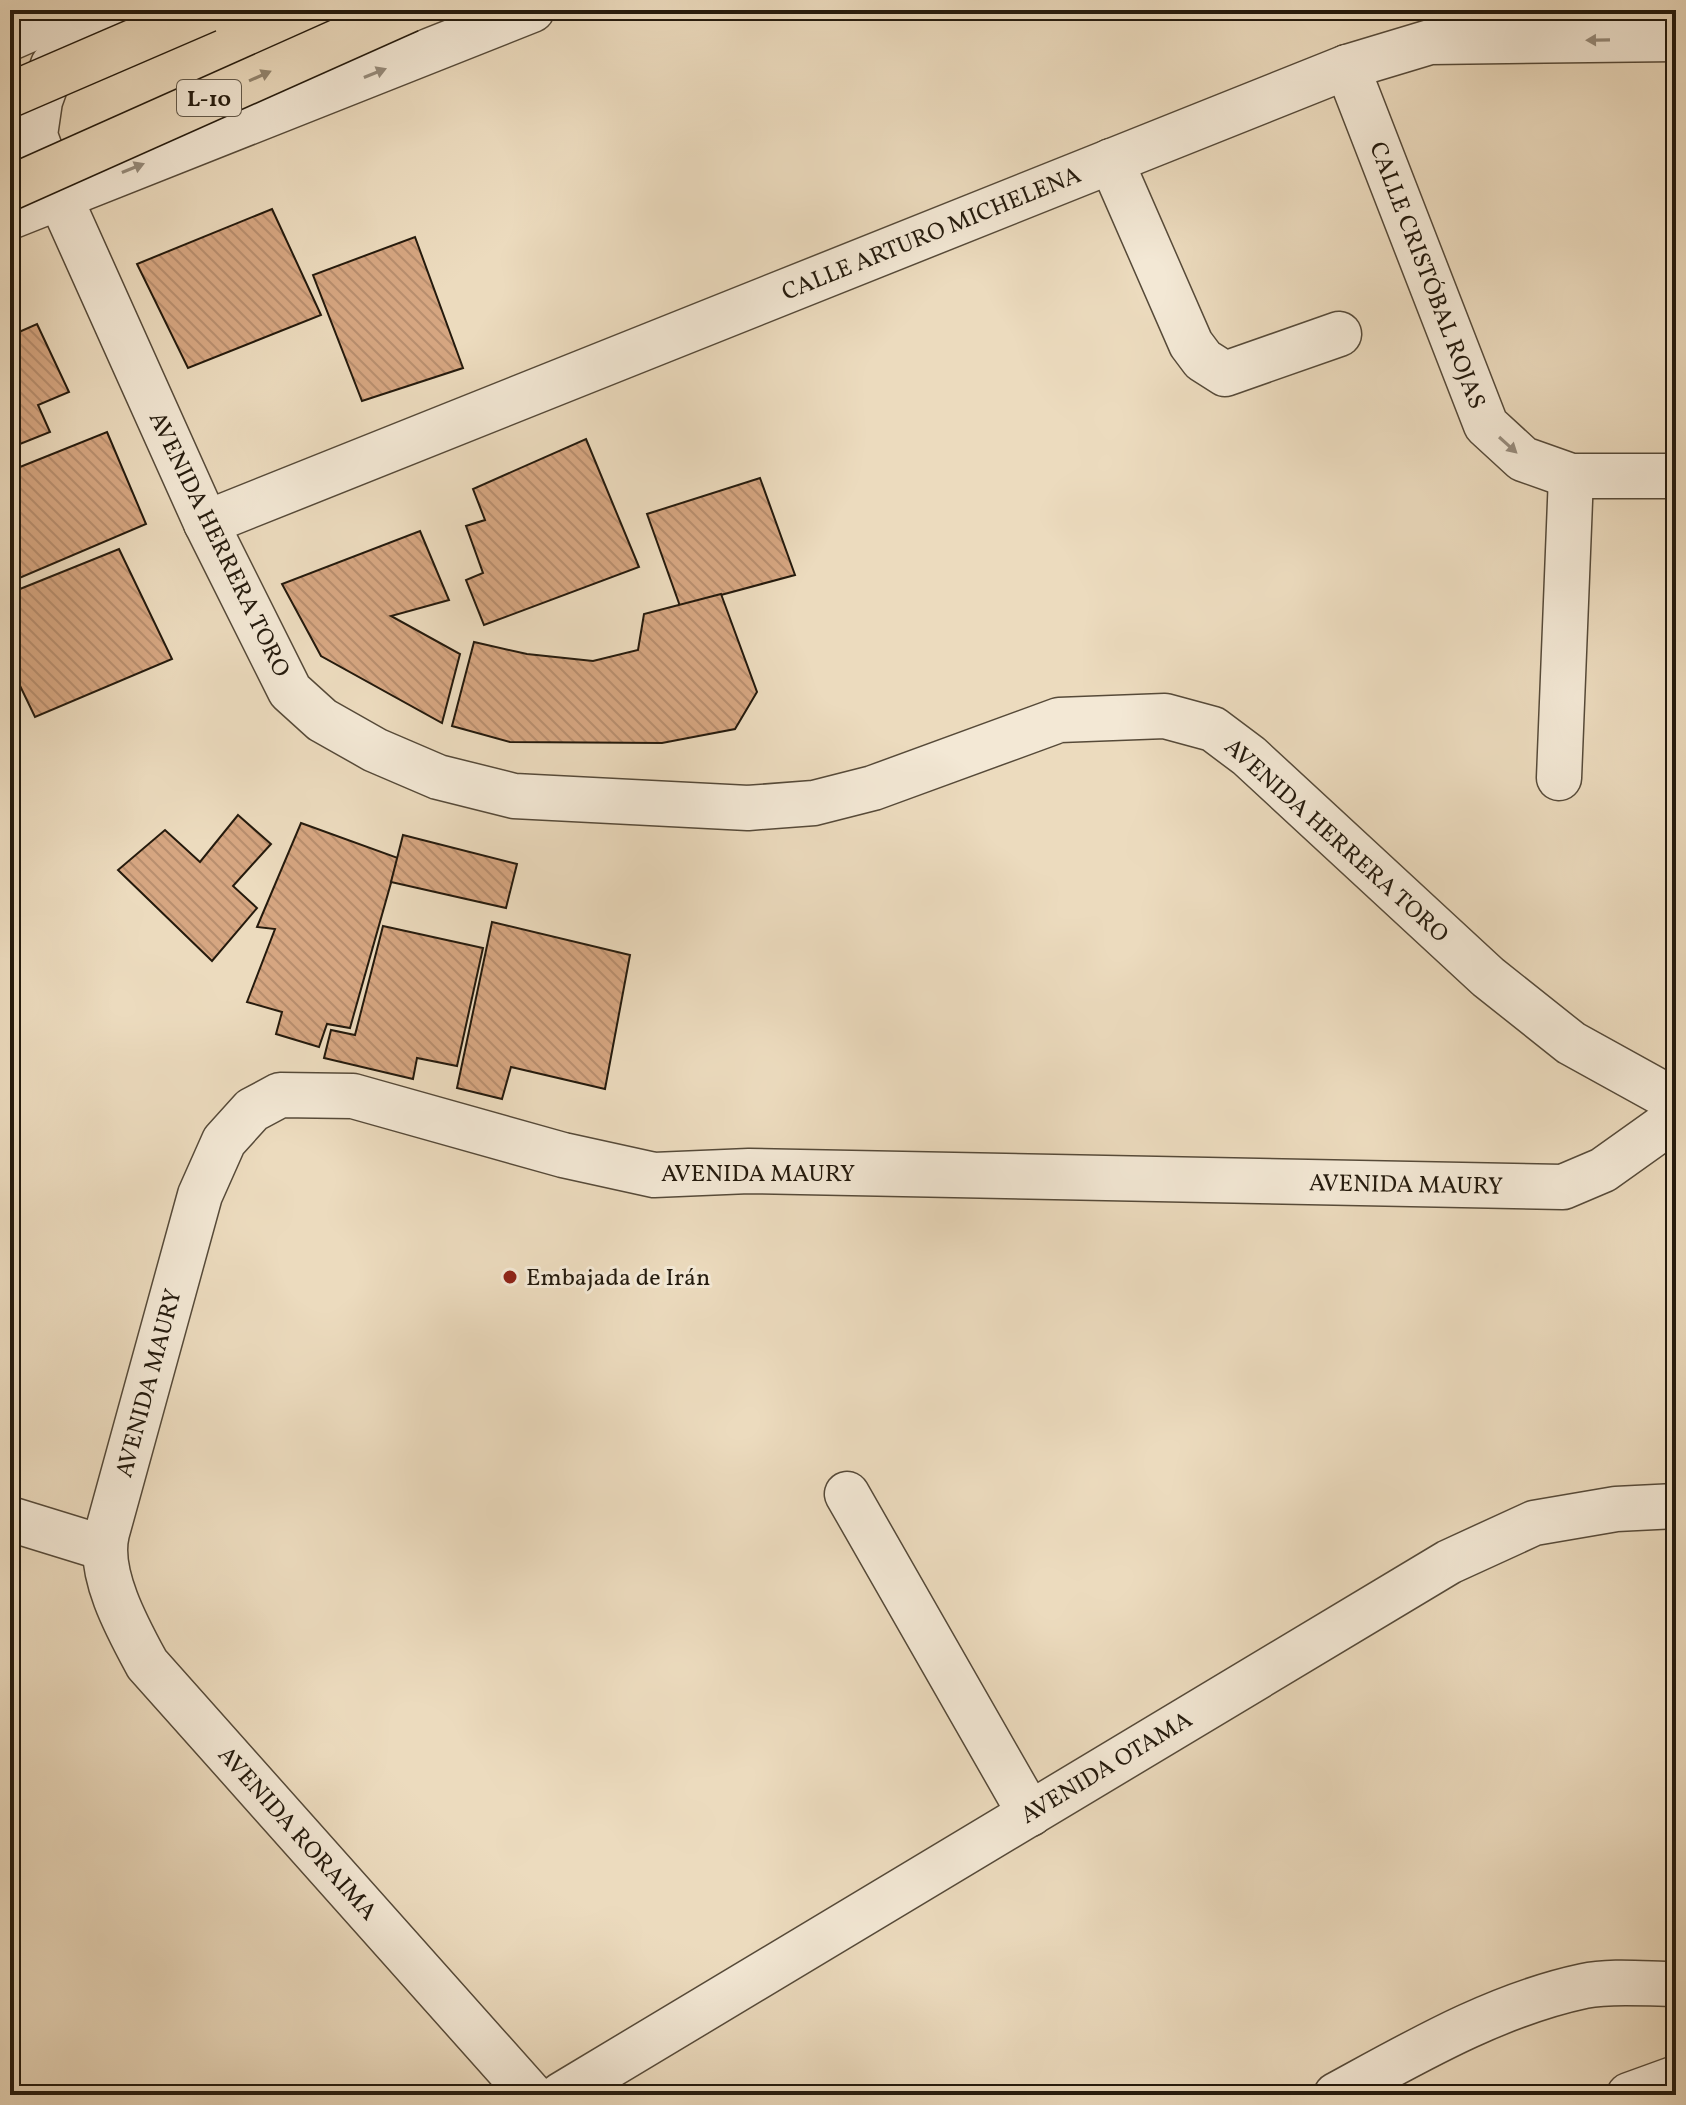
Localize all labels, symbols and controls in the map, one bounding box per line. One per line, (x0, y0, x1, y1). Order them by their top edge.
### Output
one-way arrow (1585, 33, 1610, 46)
one-way arrow (363, 66, 387, 79)
one-way arrow (248, 69, 272, 82)
road number: L-10 (177, 80, 241, 116)
street label: CALLE CRISTÓBAL ROJAS (1359, 137, 1493, 414)
street label: CALLE ARTURO MICHELENA (777, 159, 1087, 311)
one-way arrow (121, 162, 145, 175)
street label: AVENIDA HERRERA TORO (139, 406, 297, 683)
one-way arrow (1498, 436, 1518, 453)
street label: AVENIDA HERRERA TORO (1216, 731, 1455, 952)
street label: AVENIDA MAURY (661, 1158, 855, 1192)
street label: AVENIDA MAURY (1309, 1167, 1503, 1205)
place label: Embajada de Irán (526, 1262, 710, 1296)
marker: Embajada de Irán (501, 1268, 519, 1286)
street label: AVENIDA MAURY (108, 1285, 191, 1482)
street label: AVENIDA OTAMA (1015, 1704, 1199, 1834)
street label: AVENIDA RORAIMA (209, 1740, 384, 1929)

